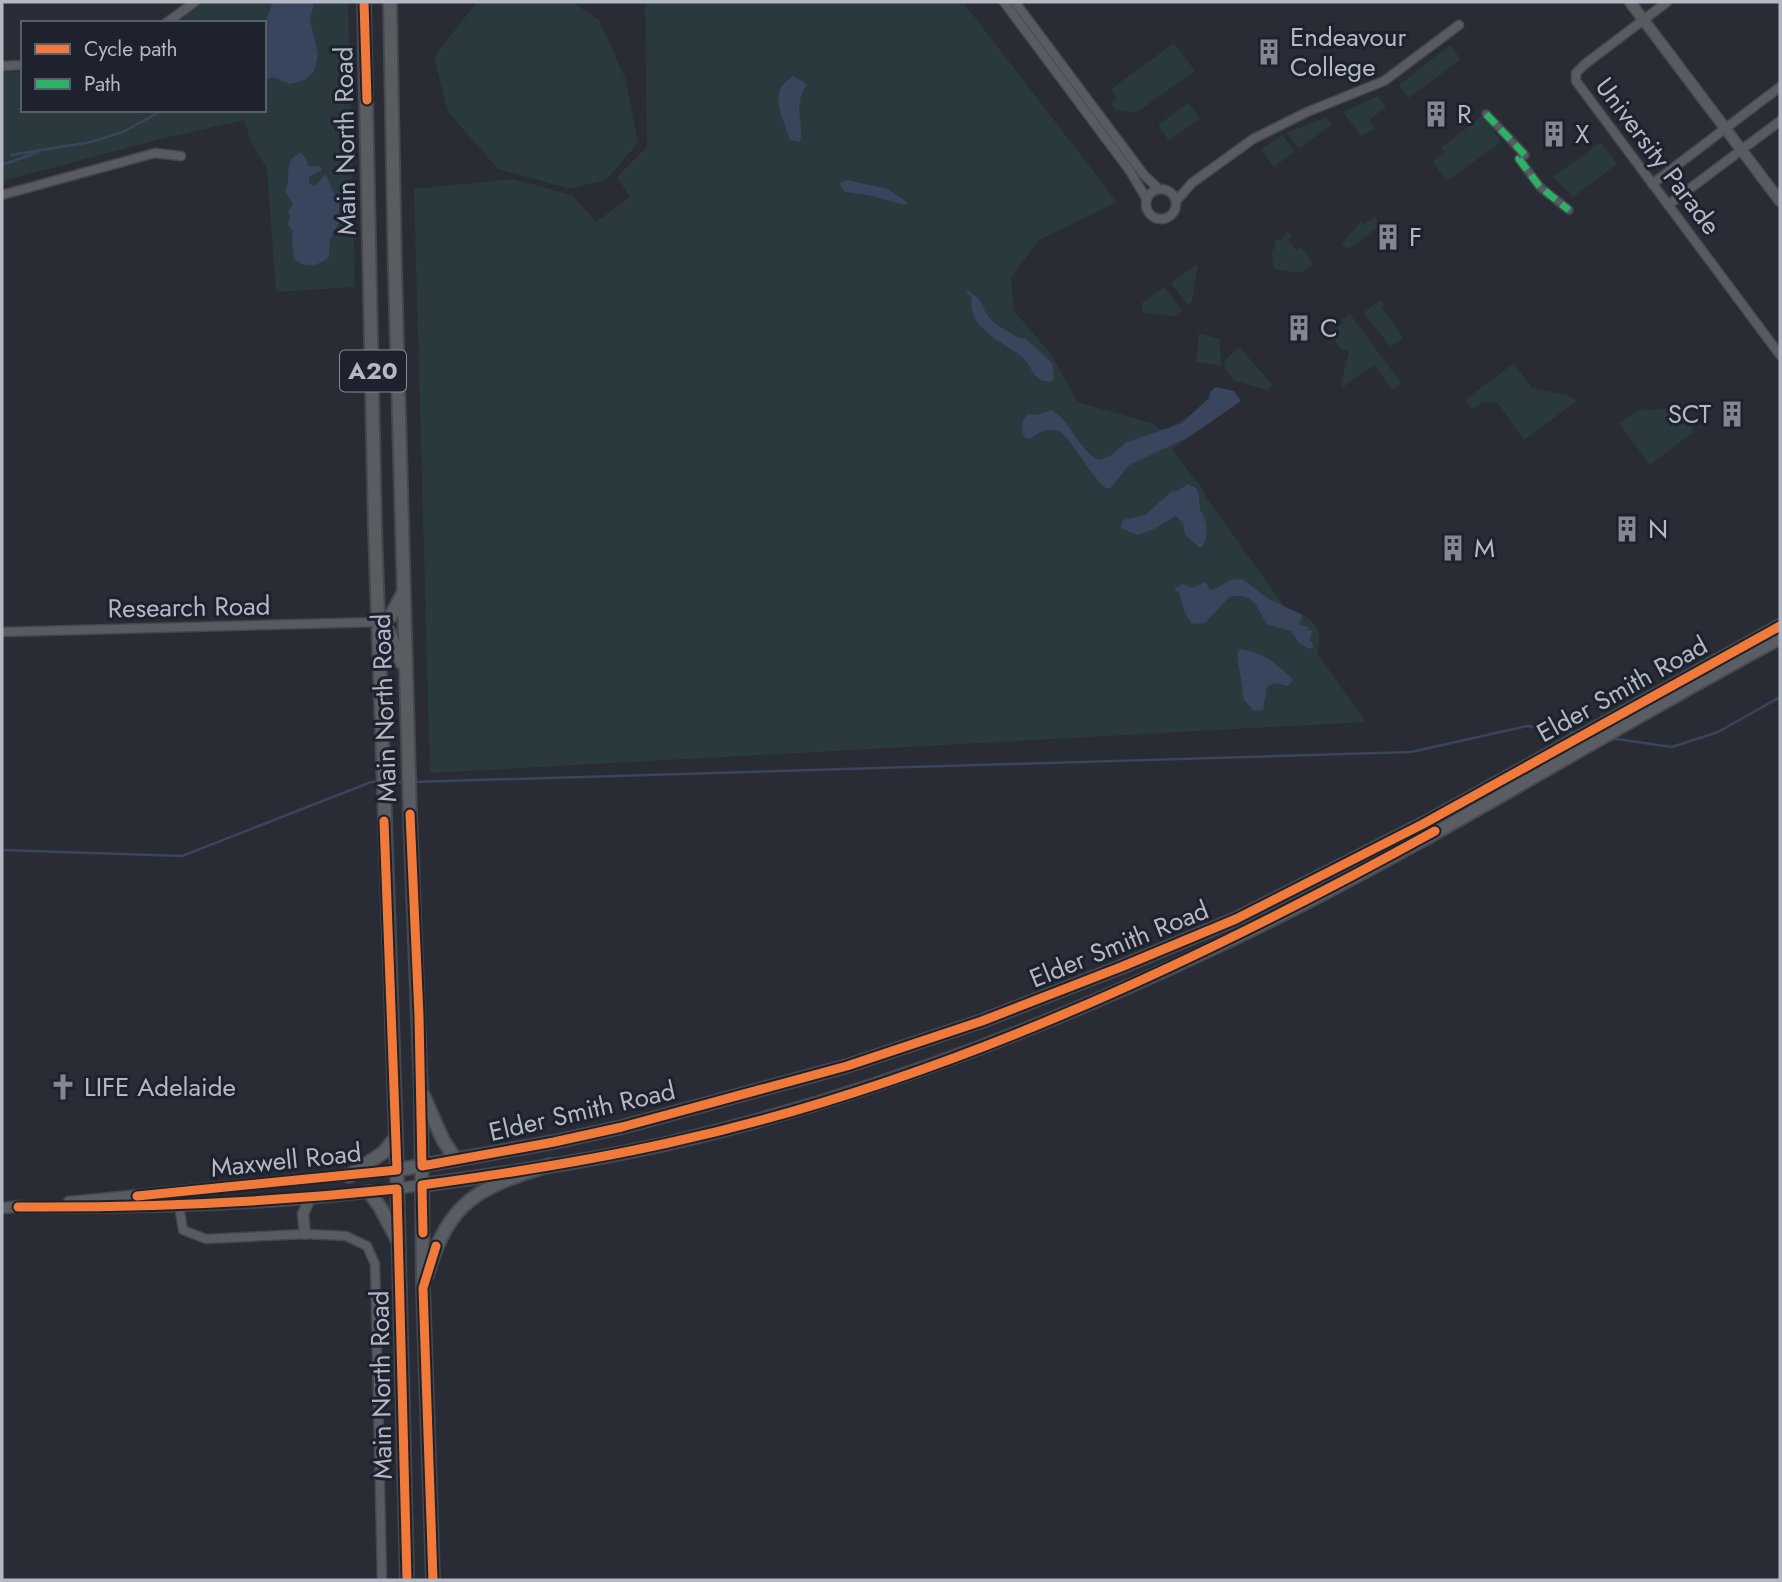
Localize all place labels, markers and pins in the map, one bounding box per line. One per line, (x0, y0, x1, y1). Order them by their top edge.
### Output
place label: Endeavour College (1290, 18, 1406, 86)
building icon: Endeavour College (1254, 37, 1284, 67)
place label: R (1457, 95, 1472, 133)
building icon: R (1421, 99, 1451, 129)
place label: X (1575, 115, 1590, 153)
building icon: X (1539, 119, 1569, 149)
place label: F (1409, 218, 1422, 256)
building icon: F (1373, 222, 1403, 252)
place label: C (1320, 309, 1338, 347)
building icon: C (1284, 313, 1314, 343)
place label: SCT (1668, 395, 1711, 433)
building icon: SCT (1717, 399, 1747, 429)
place label: N (1648, 510, 1668, 548)
building icon: N (1612, 514, 1642, 544)
place label: M (1474, 529, 1495, 567)
building icon: M (1438, 533, 1468, 563)
place label: LIFE Adelaide (84, 1068, 236, 1106)
church icon: LIFE Adelaide (48, 1072, 78, 1102)

